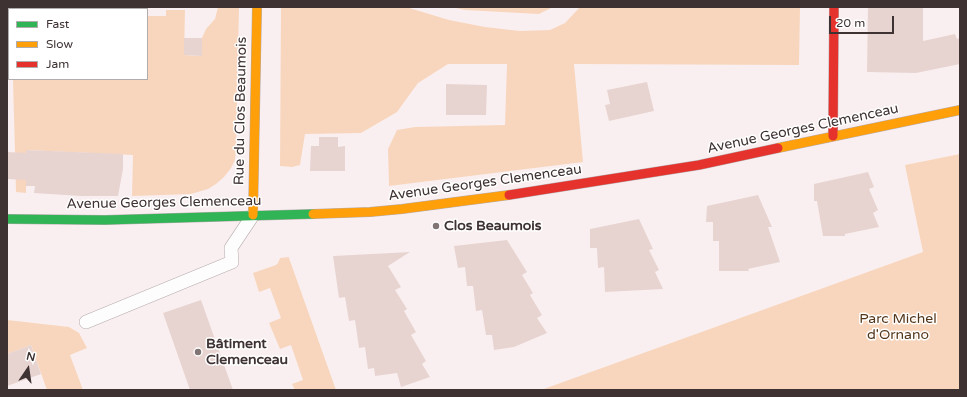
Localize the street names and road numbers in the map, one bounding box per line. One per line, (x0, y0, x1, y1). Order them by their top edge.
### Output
street label: Rue du Clos Beaumois (231, 37, 251, 185)
street label: Avenue Georges Clemenceau (706, 100, 900, 158)
street label: Avenue Georges Clemenceau (387, 161, 583, 205)
street label: Avenue Georges Clemenceau (66, 193, 262, 213)

